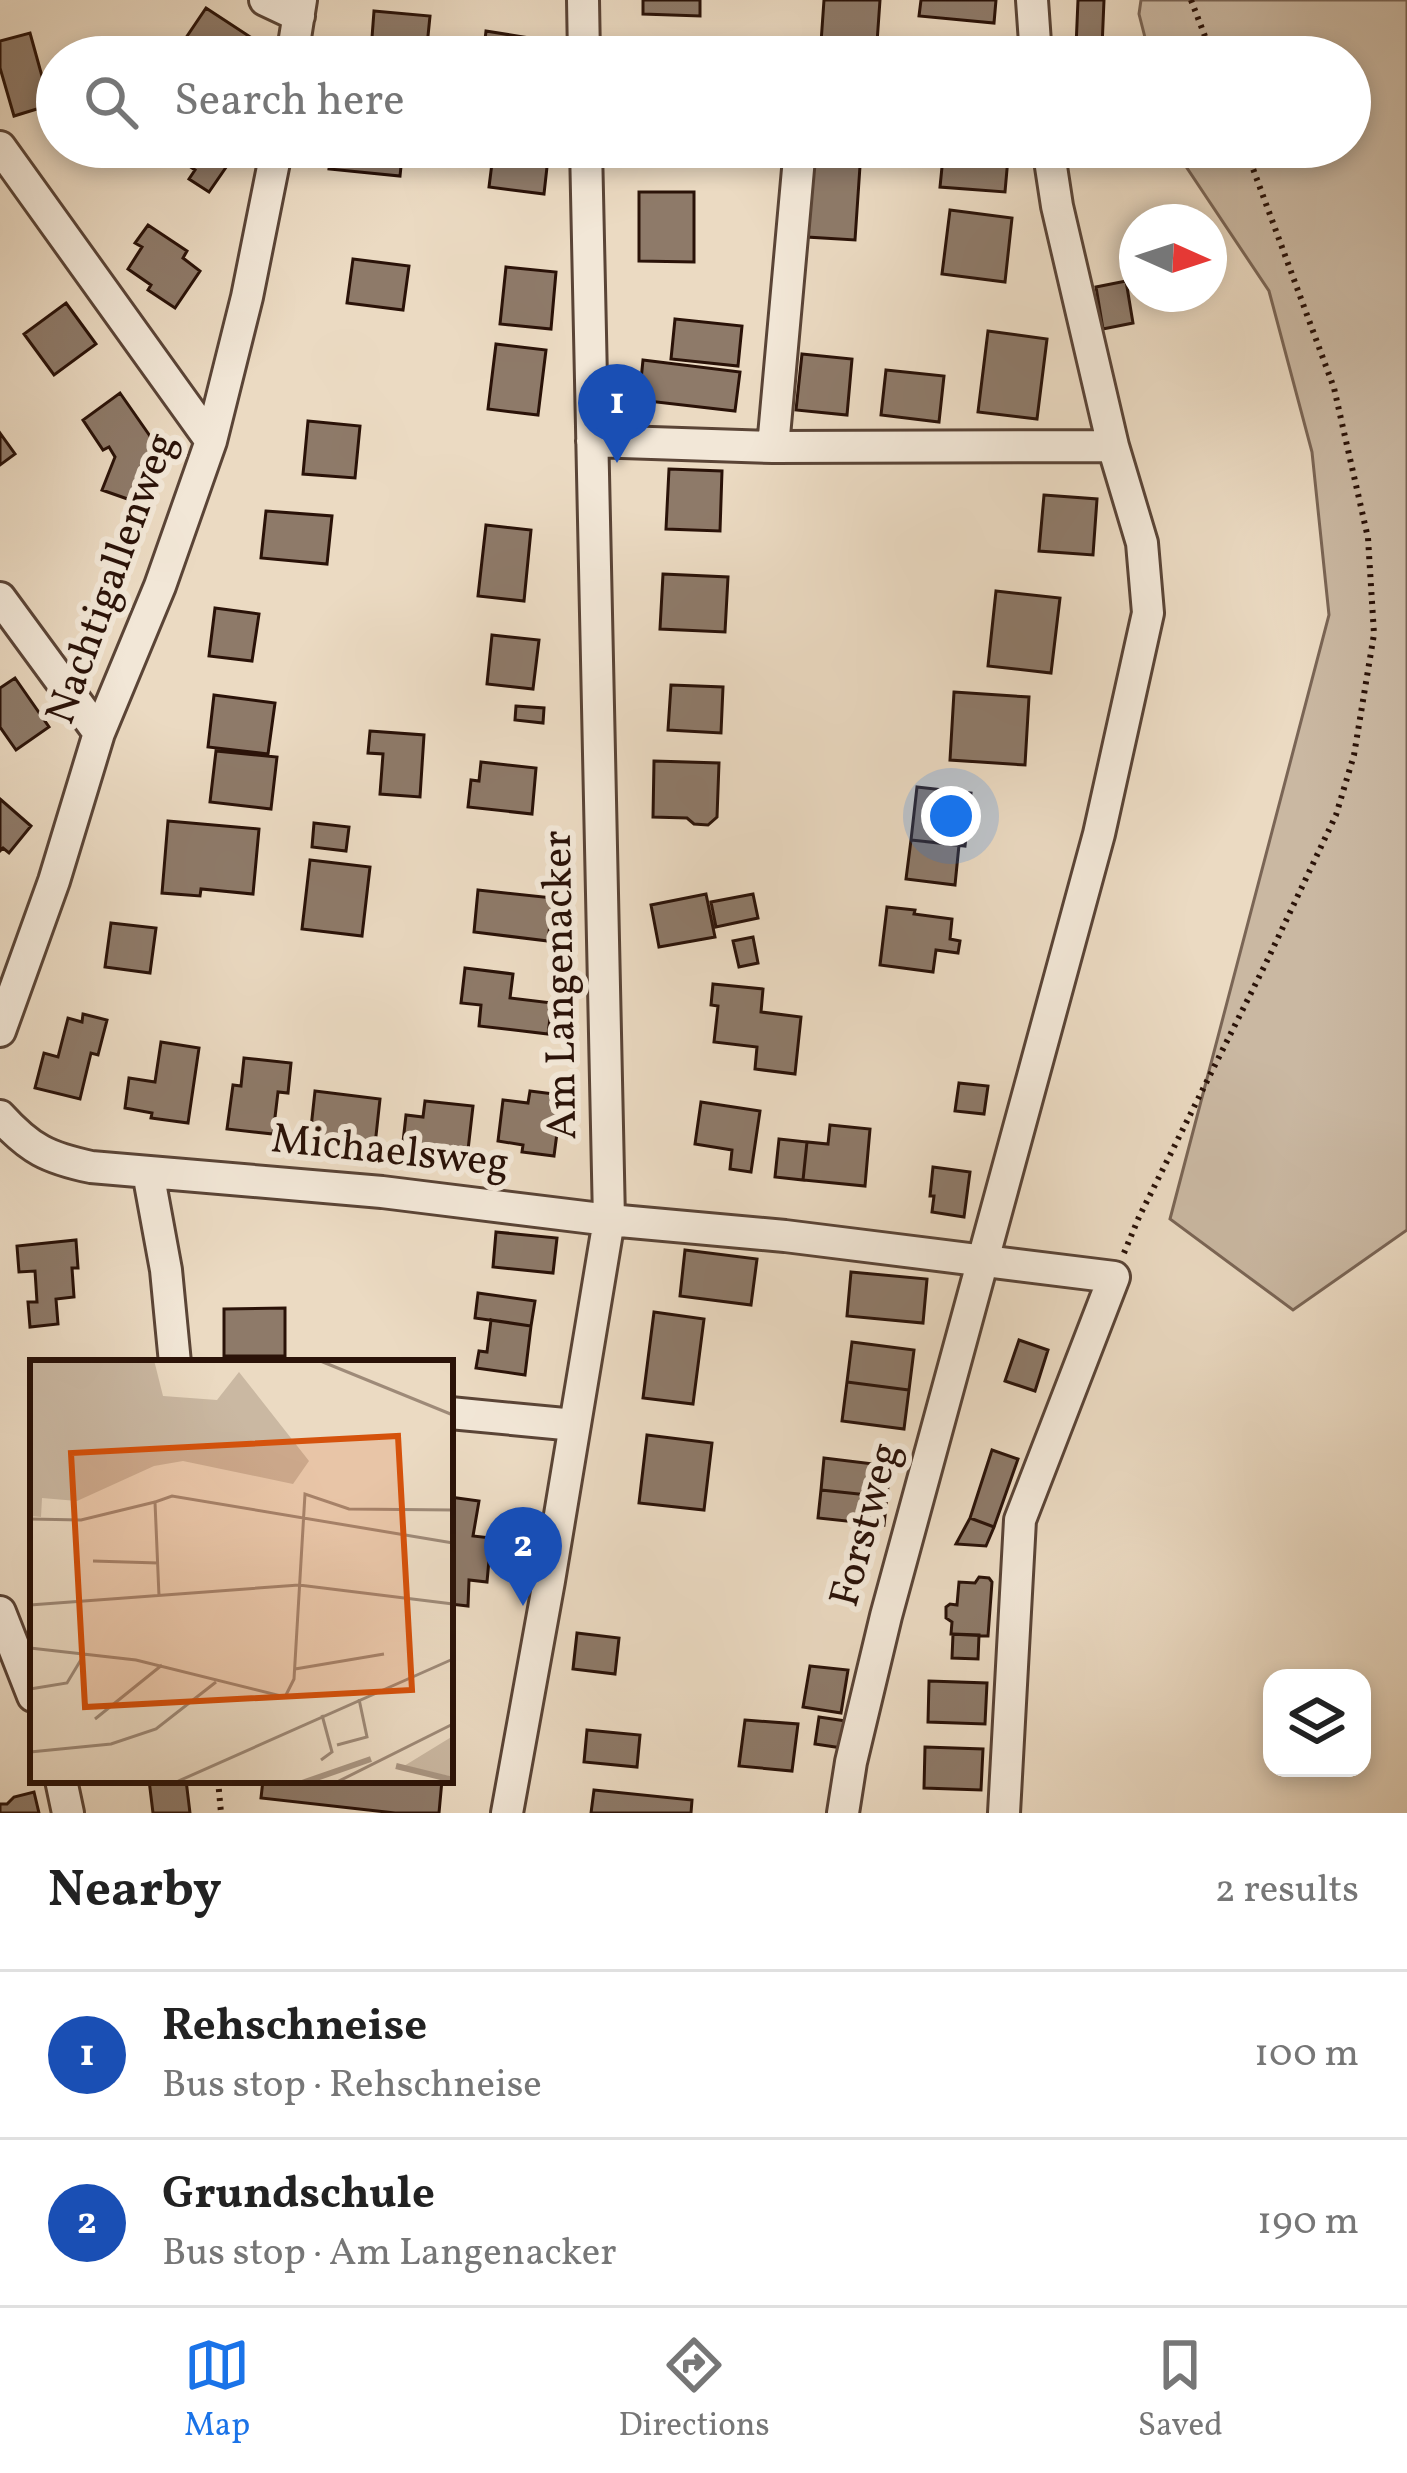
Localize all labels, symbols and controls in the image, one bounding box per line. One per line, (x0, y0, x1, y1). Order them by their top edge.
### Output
search box (36, 36, 1371, 168)
icon: search (78, 69, 144, 135)
text: Search here (174, 71, 405, 134)
north arrow (1119, 204, 1227, 312)
pin: 1 (578, 364, 656, 463)
street label: Nachtigallenweg (33, 425, 193, 733)
your location (921, 786, 981, 846)
street label: Am Langenacker (530, 830, 594, 1140)
street label: Michaelsweg (268, 1111, 512, 1195)
inset map (30, 1360, 453, 1783)
street label: Forstweg (817, 1436, 917, 1614)
pin: 2 (484, 1507, 562, 1606)
map controls (1263, 1669, 1371, 1777)
button: layers (1263, 1669, 1371, 1777)
text: Nearby (48, 1856, 222, 1927)
text: 2 results (1215, 1864, 1359, 1918)
text: Rehschneise (162, 1996, 427, 2059)
text: 1 (79, 2028, 95, 2082)
text: 100 m (1254, 2028, 1359, 2082)
text: Bus stop · Rehschneise (162, 2059, 542, 2113)
text: Grundschule (162, 2164, 435, 2227)
text: 2 (77, 2196, 97, 2250)
text: 190 m (1257, 2196, 1359, 2250)
text: Bus stop · Am Langenacker (162, 2227, 617, 2281)
tab: Map (184, 2332, 250, 2450)
tab: Directions (618, 2332, 770, 2450)
tab: Saved (1138, 2332, 1223, 2450)

